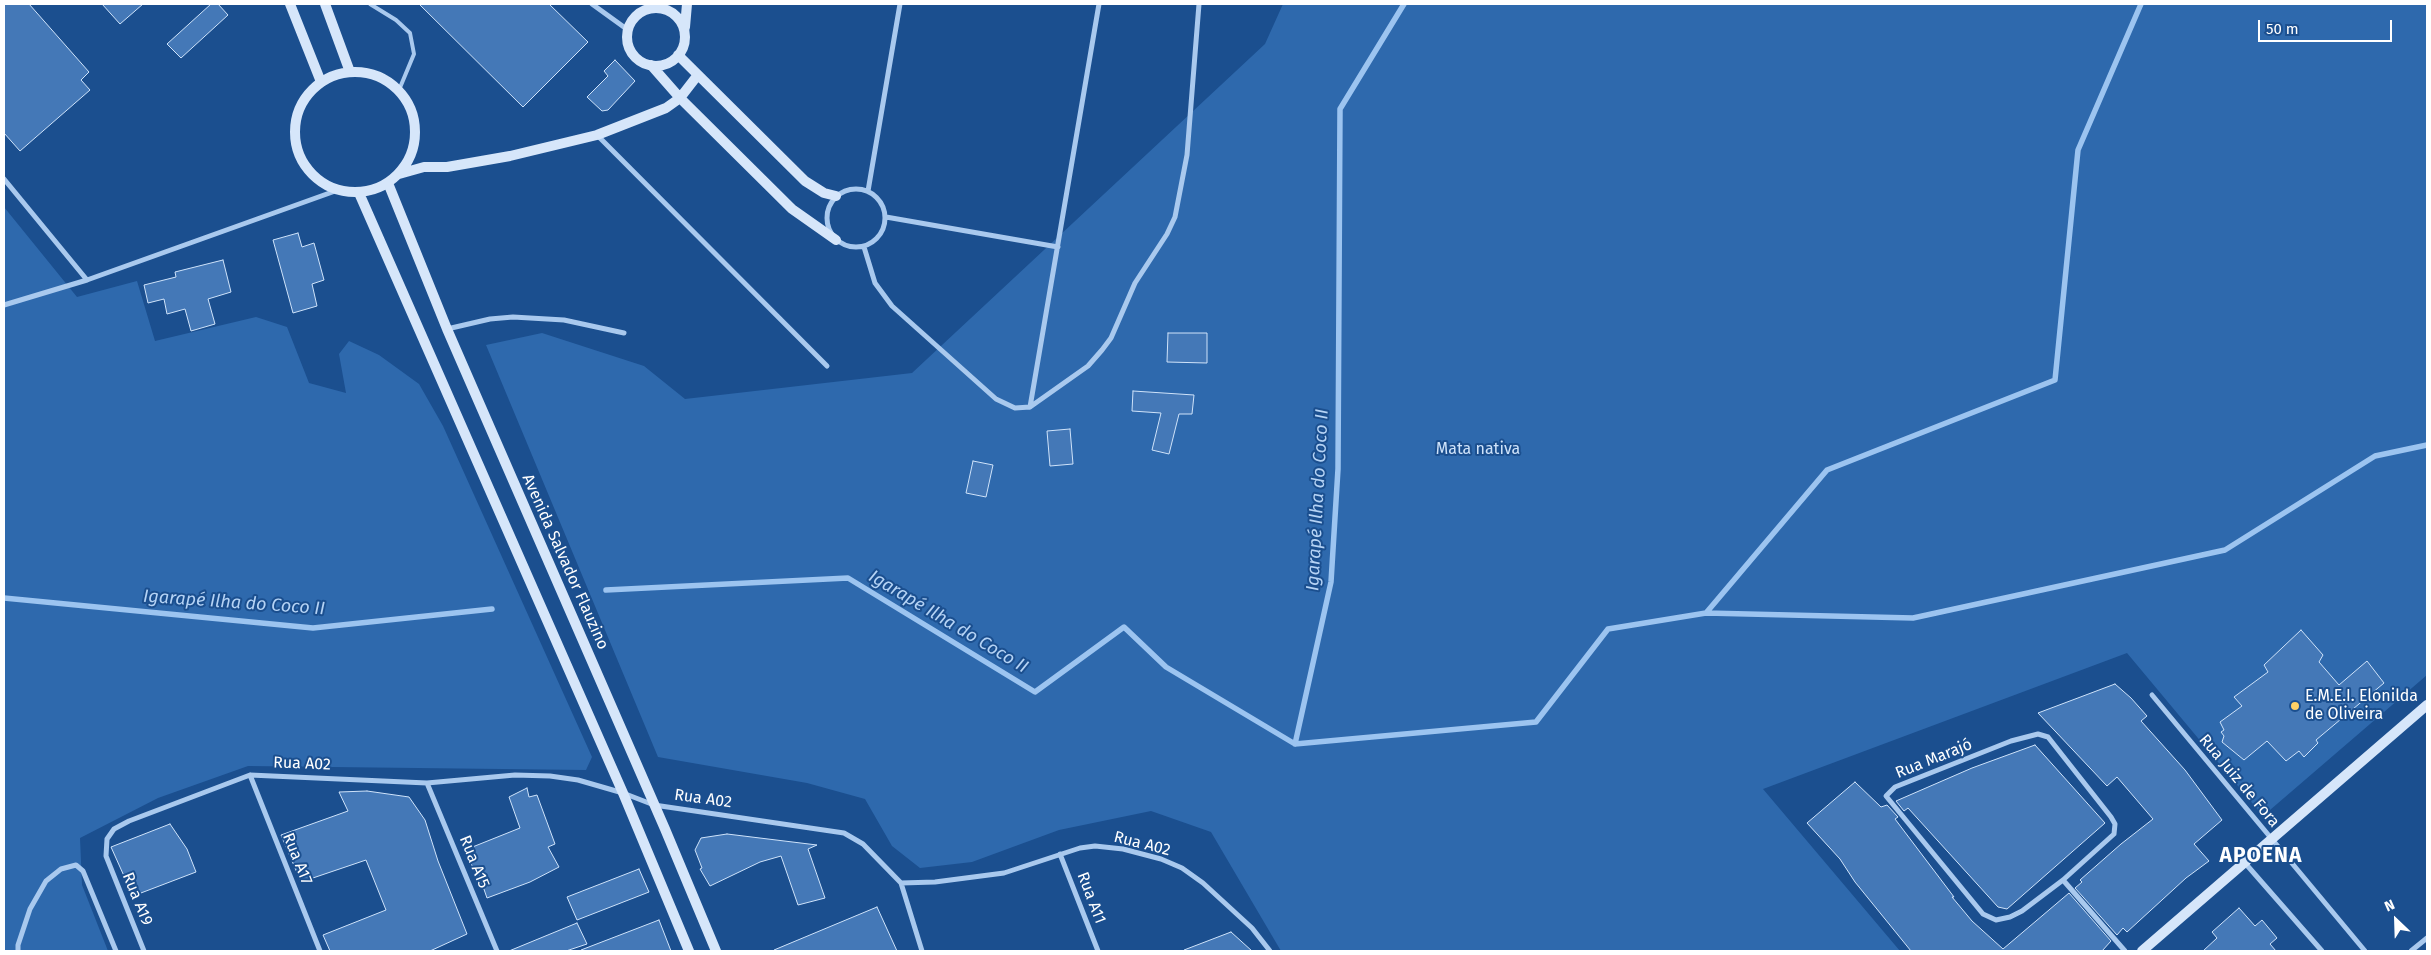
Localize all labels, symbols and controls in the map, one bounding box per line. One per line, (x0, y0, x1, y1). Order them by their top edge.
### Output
scale bar (2261, 10, 2395, 42)
text: 50 m (2266, 20, 2299, 38)
water label: Igarapé Ilha do Coco II (1302, 409, 1334, 591)
park label: Mata nativa (1436, 440, 1520, 460)
street label: Avenida Salvador Flauzino (518, 471, 612, 653)
water label: Igarapé Ilha do Coco II (864, 566, 1032, 678)
water label: Igarapé Ilha do Coco II (142, 586, 326, 620)
place label: E.M.E.I. Elonilda de Oliveira (2305, 687, 2418, 725)
marker: E.M.E.I. Elonilda de Oliveira (2289, 700, 2301, 712)
street label: Rua Juiz de Fora (2195, 731, 2283, 831)
street label: Rua Marajó (1893, 735, 1975, 783)
street label: Rua A02 (273, 753, 331, 775)
street label: Rua A02 (673, 785, 733, 813)
street label: Rua A02 (1112, 828, 1172, 860)
street label: Rua A17 (278, 830, 316, 888)
street label: Rua A15 (455, 833, 493, 891)
district label: APOENA (2219, 843, 2303, 869)
street label: Rua A11 (1072, 869, 1110, 927)
street label: Rua A19 (118, 870, 156, 928)
north arrow (2371, 895, 2421, 945)
text: N (2382, 896, 2397, 915)

